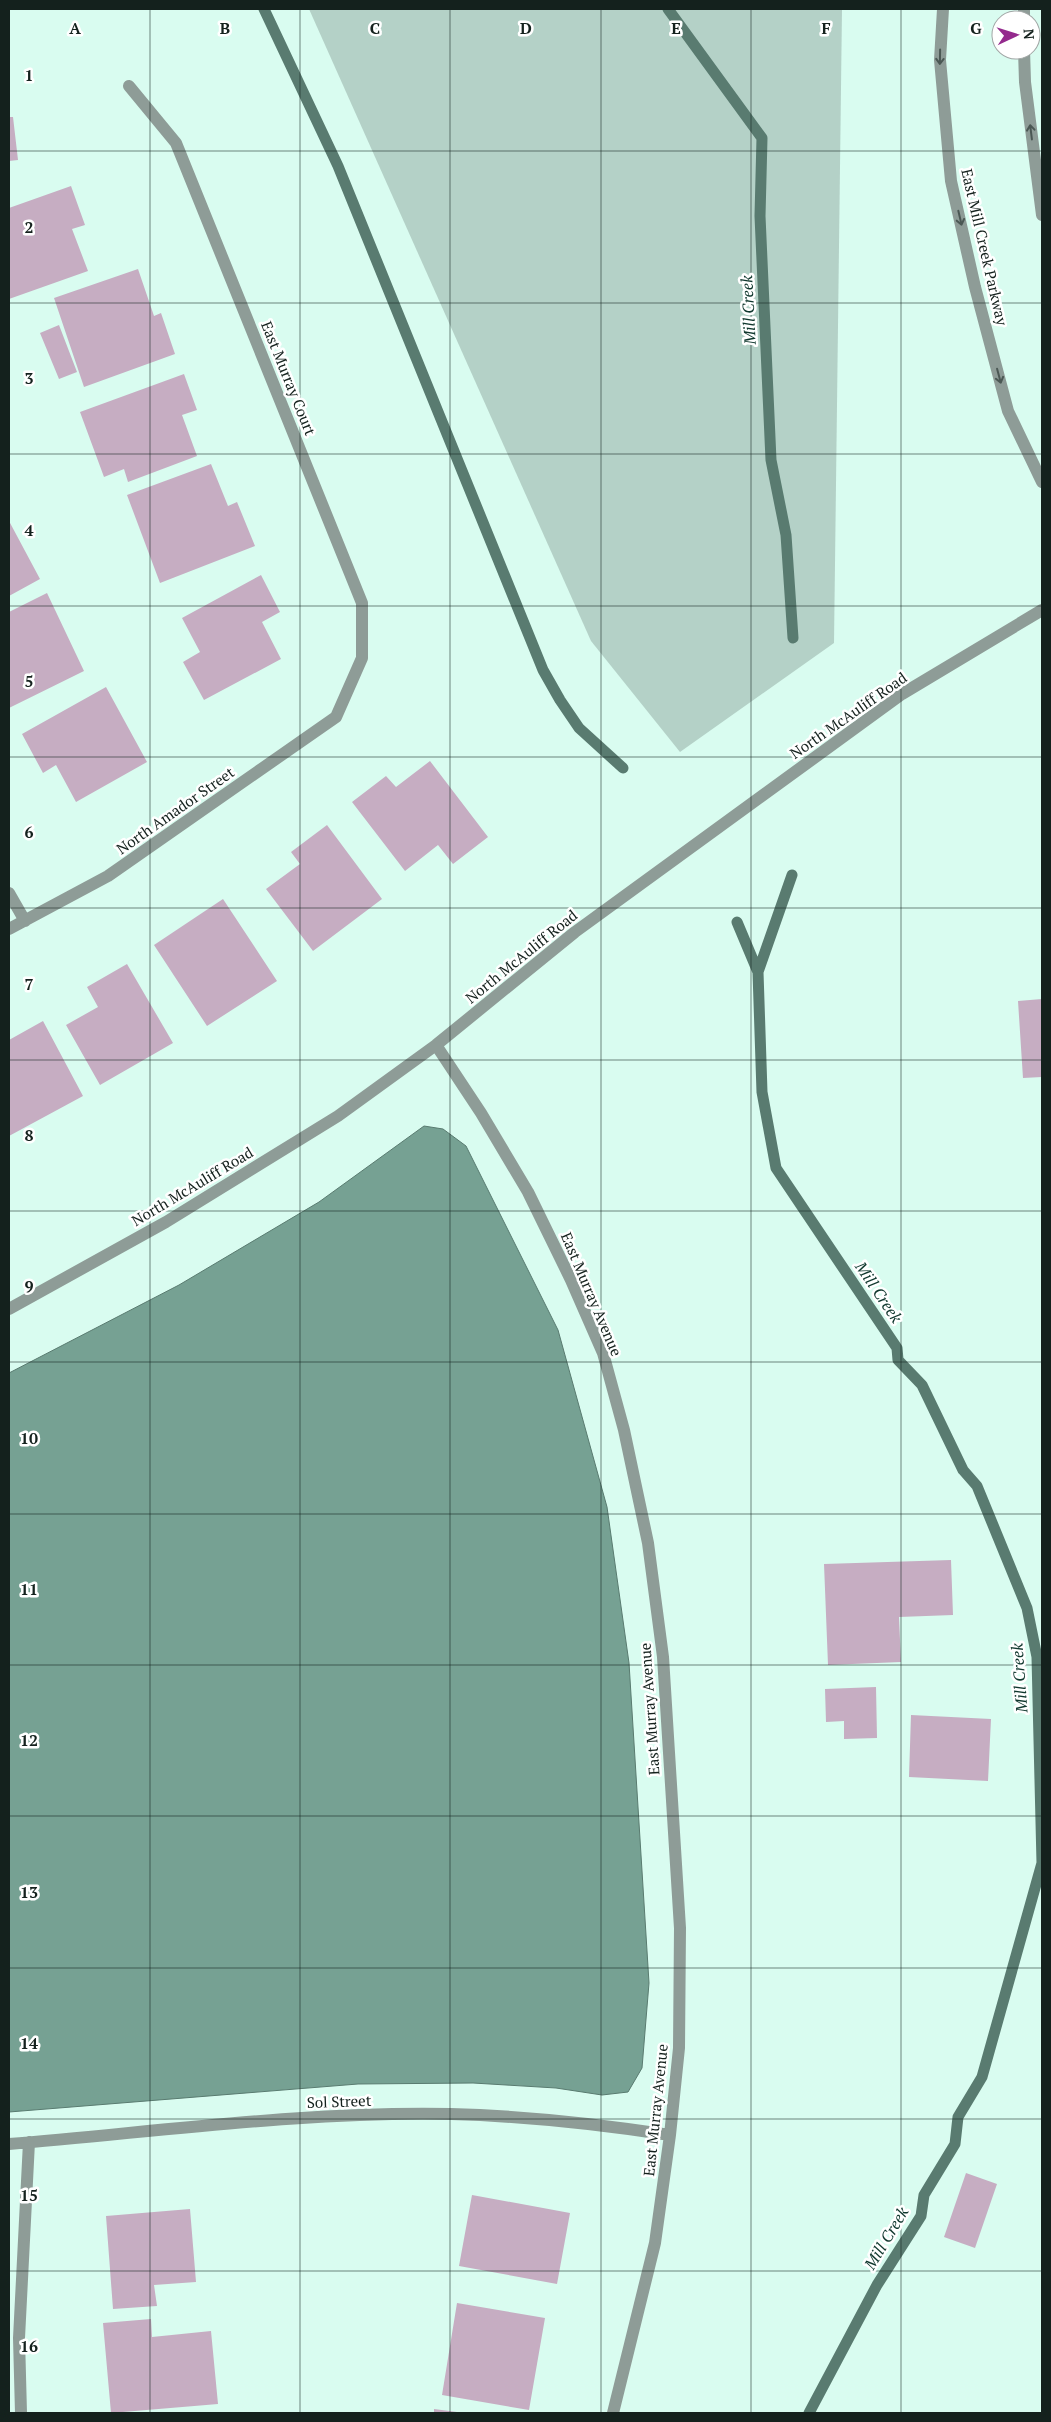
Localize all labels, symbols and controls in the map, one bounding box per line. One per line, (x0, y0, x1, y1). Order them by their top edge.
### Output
north arrow (991, 10, 1041, 60)
text: A (69, 17, 81, 39)
text: B (220, 17, 230, 39)
text: C (370, 17, 380, 39)
text: D (520, 17, 532, 39)
text: E (671, 17, 681, 39)
text: F (821, 17, 831, 39)
text: G (970, 17, 982, 39)
text: N (1020, 28, 1039, 40)
one-way arrow (935, 49, 945, 65)
text: 1 (24, 64, 34, 86)
one-way arrow (1026, 124, 1036, 140)
street label: East Mill Creek Parkway (957, 167, 1013, 328)
one-way arrow (956, 210, 965, 226)
text: 2 (24, 216, 34, 238)
water label: Mill Creek (735, 274, 761, 346)
street label: East Murray Court (257, 318, 321, 438)
text: 3 (24, 367, 34, 389)
one-way arrow (995, 368, 1004, 384)
text: 4 (24, 519, 34, 541)
street label: North McAuliff Road (786, 667, 910, 763)
text: 5 (24, 670, 34, 692)
street label: North Amador Street (112, 762, 238, 858)
text: 6 (24, 821, 34, 843)
street label: North McAuliff Road (461, 905, 581, 1007)
text: 7 (24, 973, 34, 995)
text: 8 (24, 1124, 34, 1146)
street label: North McAuliff Road (128, 1142, 256, 1230)
street label: East Murray Avenue (557, 1229, 627, 1359)
water label: Mill Creek (850, 1256, 908, 1327)
text: 9 (24, 1275, 34, 1297)
text: 10 (20, 1427, 38, 1449)
text: 11 (20, 1578, 38, 1600)
street label: East Murray Avenue (634, 1642, 664, 1776)
water label: Mill Creek (1006, 1642, 1032, 1714)
text: 12 (20, 1729, 38, 1751)
text: 13 (20, 1881, 38, 1903)
text: 14 (20, 2032, 38, 2054)
street label: East Murray Avenue (638, 2043, 672, 2177)
street label: Sol Street (306, 2090, 372, 2112)
text: 15 (20, 2184, 38, 2206)
water label: Mill Creek (858, 2202, 913, 2274)
text: 16 (20, 2335, 38, 2357)

